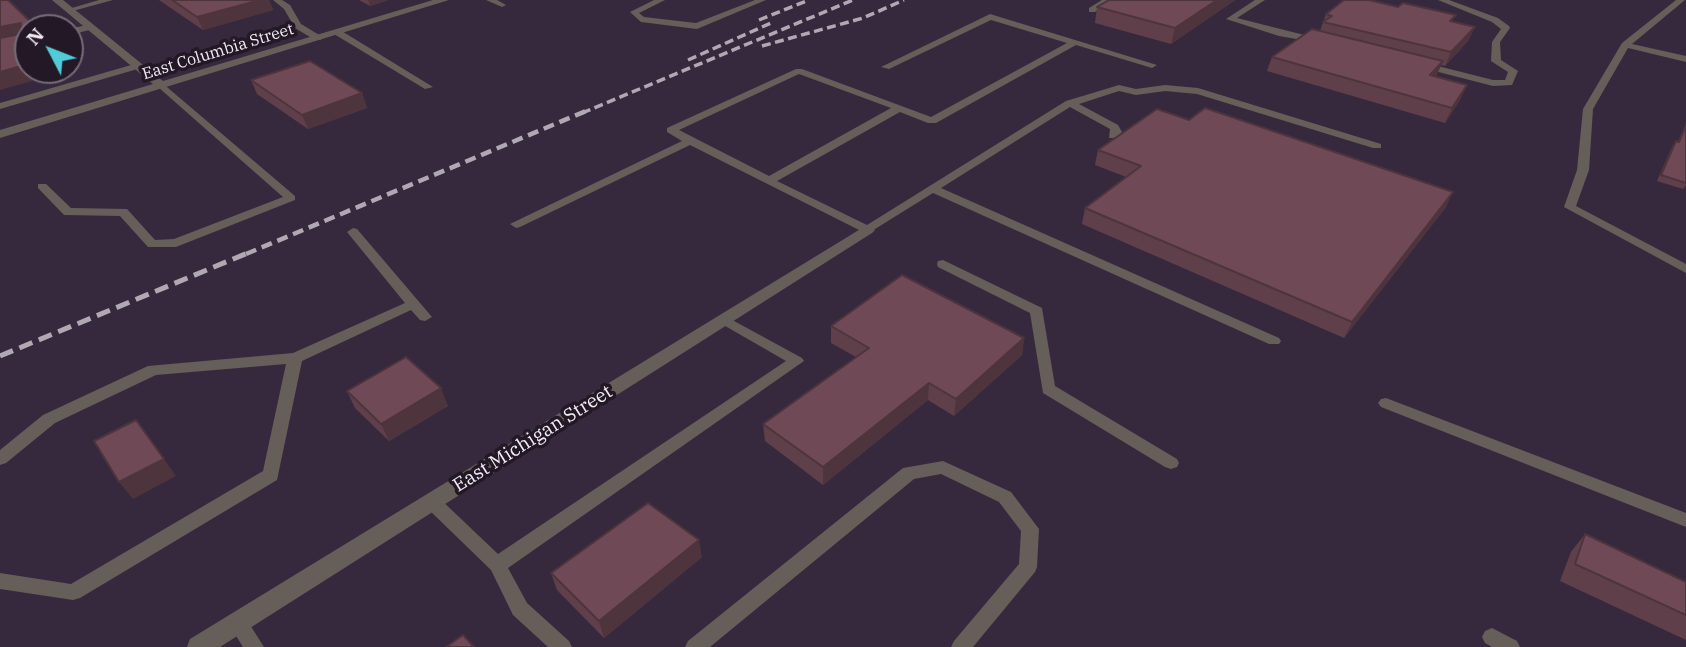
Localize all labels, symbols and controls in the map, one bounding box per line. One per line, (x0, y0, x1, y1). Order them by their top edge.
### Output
north arrow (14, 14, 84, 84)
street label: East Columbia Street (140, 20, 296, 84)
text: N (21, 23, 49, 50)
street label: East Michigan Street (449, 381, 617, 497)

